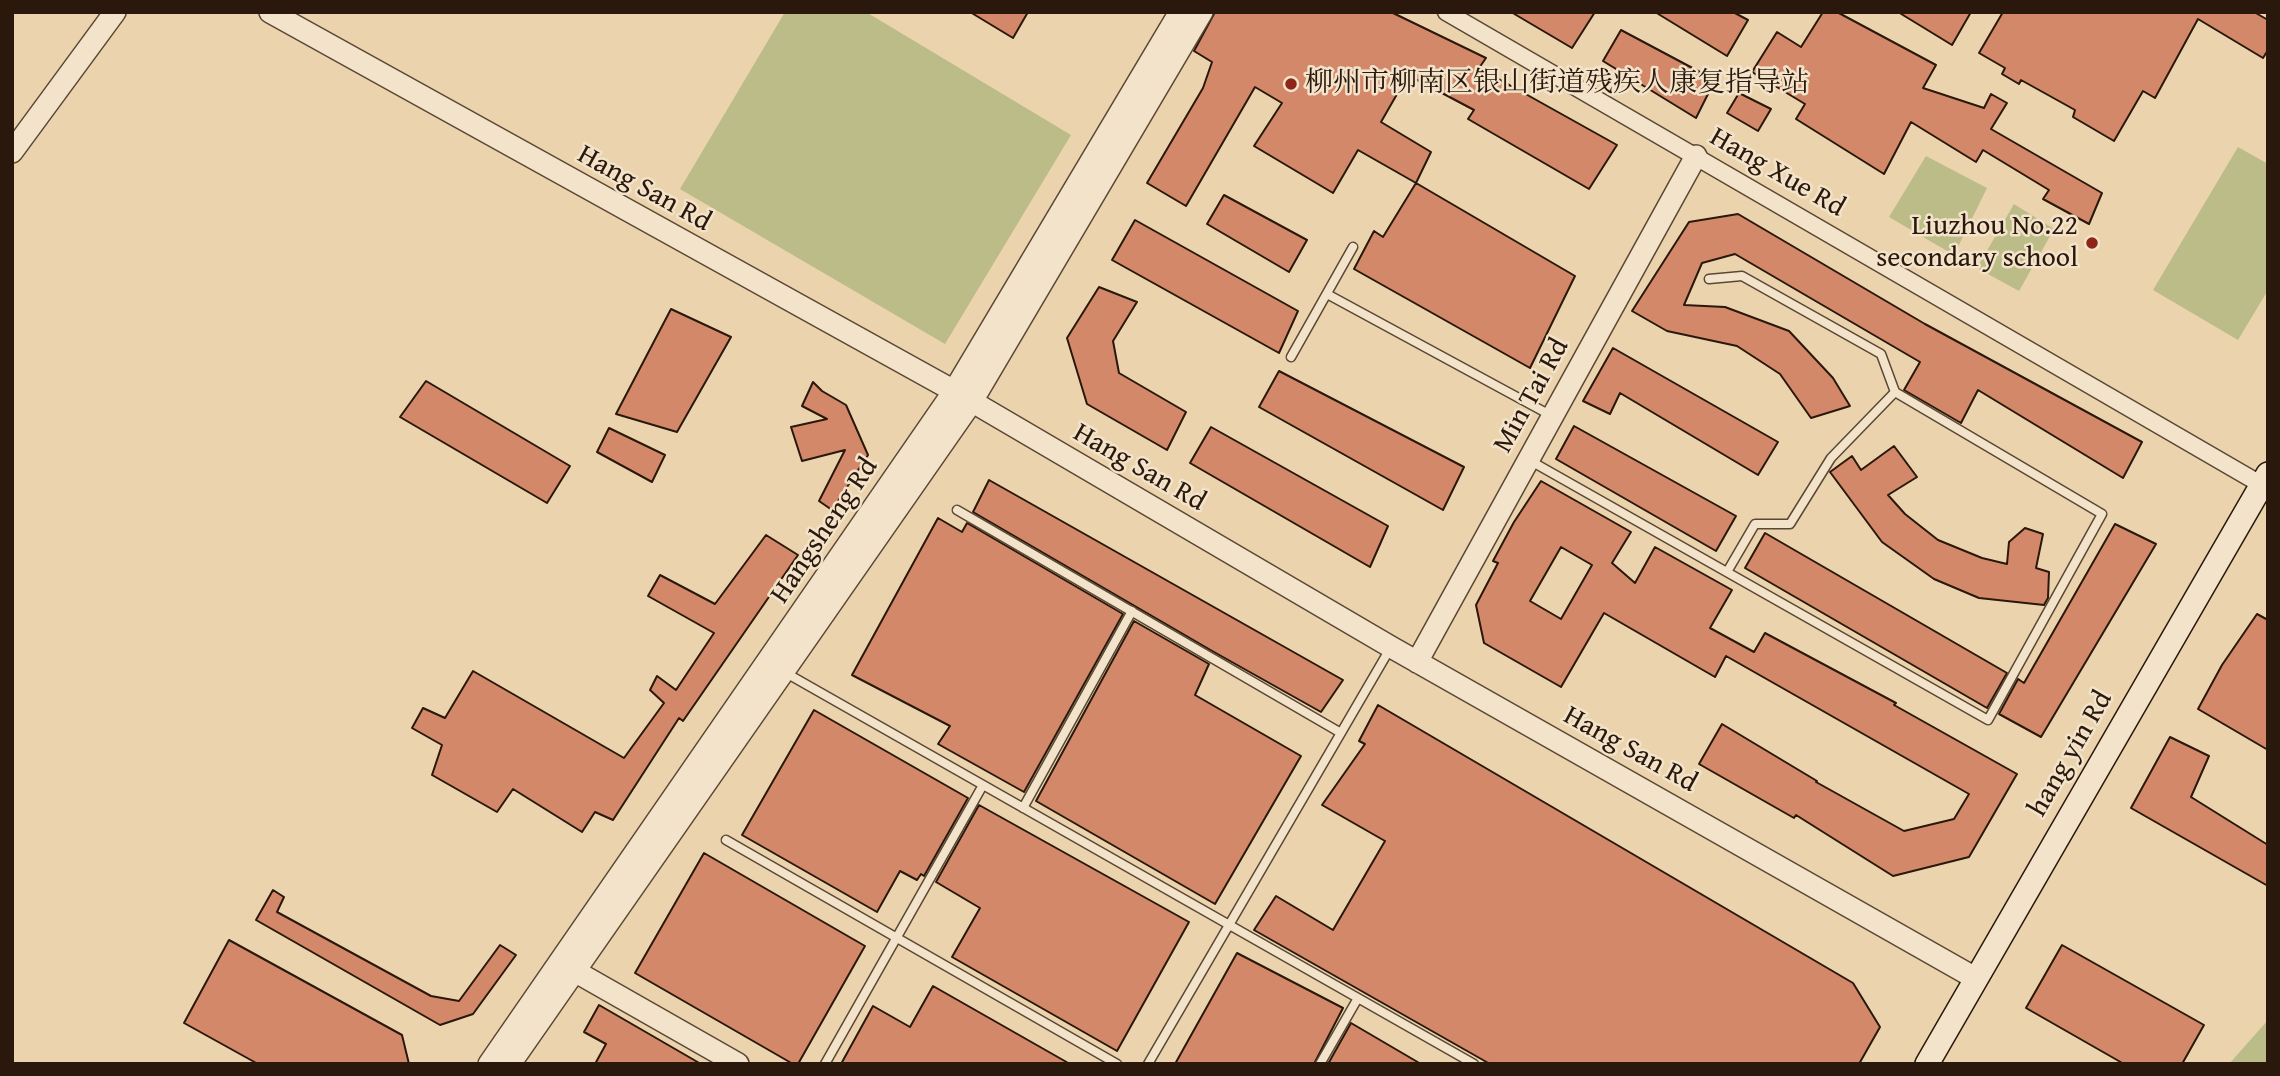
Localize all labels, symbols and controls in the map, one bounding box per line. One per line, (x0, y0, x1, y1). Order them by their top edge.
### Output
place label: 柳州市柳南区银山街道残疾人康复指导站 (1305, 67, 1809, 101)
marker: 柳州市柳南区银山街道残疾人康复指导站 (1283, 76, 1299, 92)
street label: Hang Xue Rd (1703, 121, 1851, 225)
street label: Hang San Rd (571, 139, 717, 239)
place label: Liuzhou No.22 secondary school (1876, 210, 2078, 276)
marker: Liuzhou No.22 secondary school (2084, 235, 2100, 251)
street label: Min Tai Rd (1487, 333, 1577, 459)
street label: Hang San Rd (1067, 417, 1211, 519)
street label: Hangsheng Rd (764, 452, 886, 610)
street label: hang yin Rd (2022, 685, 2120, 823)
street label: Hang San Rd (1557, 700, 1703, 800)

